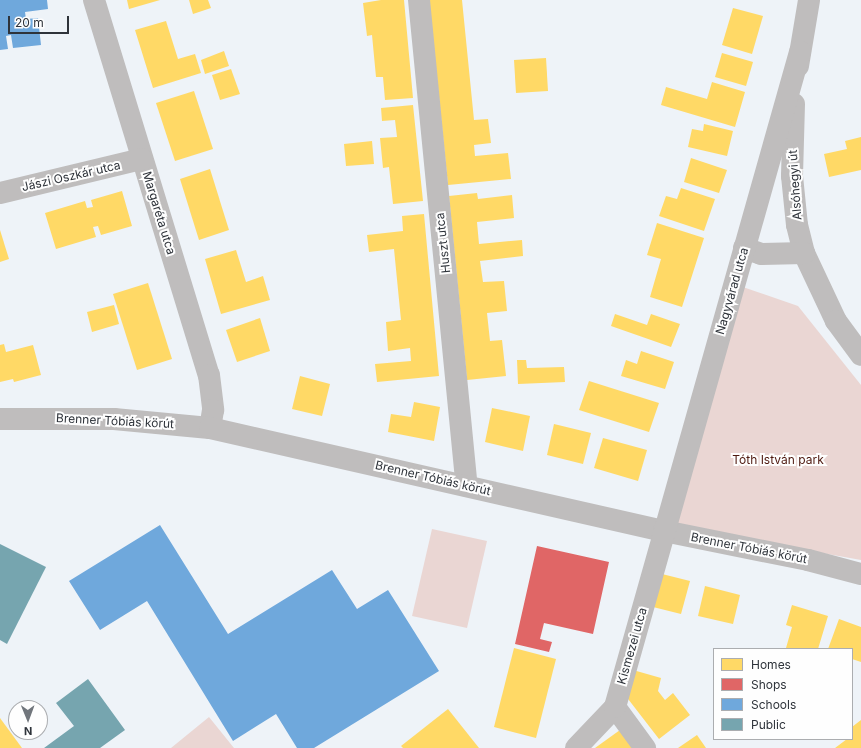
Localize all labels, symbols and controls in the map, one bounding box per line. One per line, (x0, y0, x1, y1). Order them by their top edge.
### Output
scale bar (10, 8, 71, 34)
text: 20 m (15, 15, 44, 30)
street label: Alsóhegyi út (785, 149, 805, 221)
street label: Jászi Oszkár utca (20, 158, 122, 194)
street label: Margaréta utca (140, 170, 178, 256)
street label: Huszt utca (433, 212, 453, 274)
street label: Nagyvárad utca (713, 246, 751, 336)
street label: Brenner Tóbiás körút (56, 411, 174, 431)
park label: Tóth István park (732, 453, 824, 467)
street label: Brenner Tóbiás körút (374, 458, 492, 498)
street label: Brenner Tóbiás körút (690, 530, 808, 566)
street label: Kismezei utca (614, 606, 650, 686)
legend (713, 648, 853, 740)
text: Homes (751, 657, 791, 672)
text: Shops (751, 677, 787, 692)
text: Schools (751, 697, 796, 712)
north arrow (8, 700, 48, 740)
text: Public (751, 717, 786, 732)
text: N (24, 724, 33, 738)

